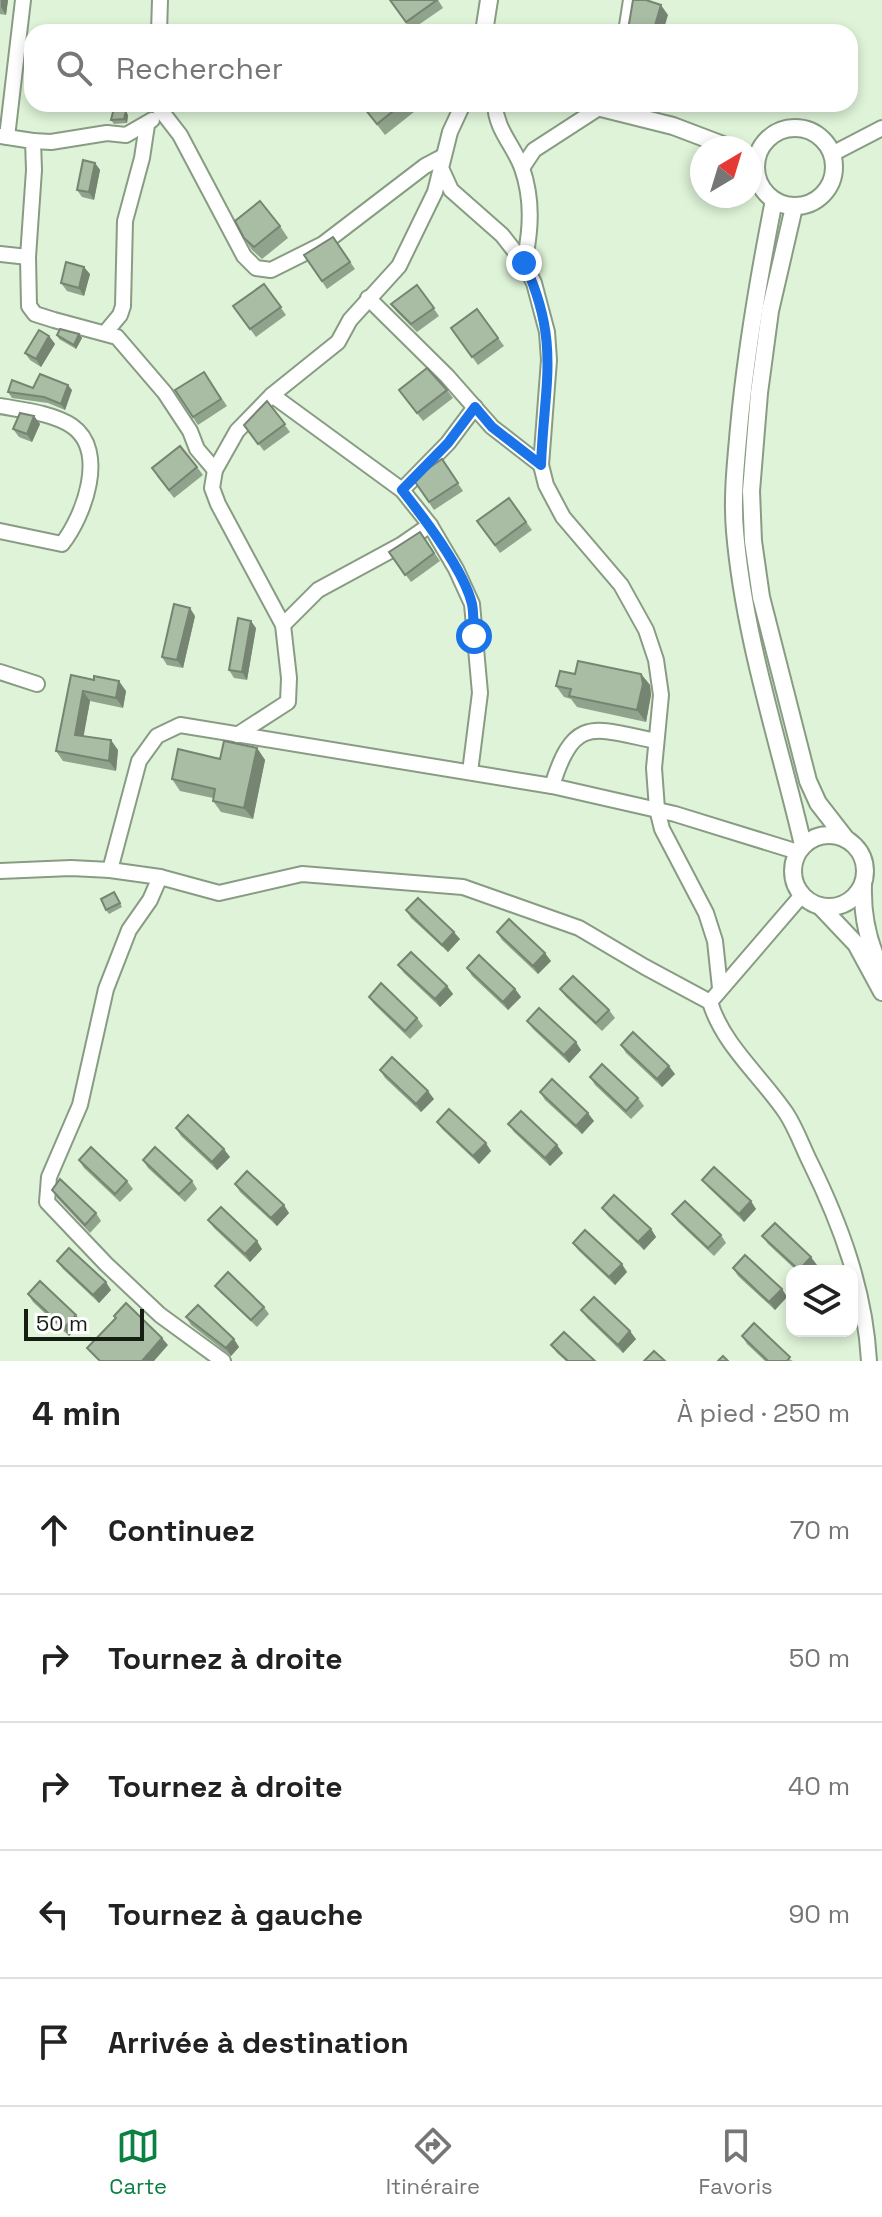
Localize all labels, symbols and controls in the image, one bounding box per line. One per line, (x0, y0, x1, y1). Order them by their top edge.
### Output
search box (24, 24, 858, 112)
icon: search (52, 46, 96, 90)
text: Rechercher (116, 49, 283, 88)
north arrow (690, 136, 762, 208)
route end (506, 245, 542, 281)
route start (456, 618, 492, 654)
map controls (786, 1265, 858, 1337)
button: layers (786, 1265, 858, 1337)
scale bar (24, 1305, 144, 1341)
text: 50 m (36, 1309, 88, 1337)
text: 4 min (32, 1392, 121, 1435)
text: À pied · 250 m (677, 1396, 850, 1430)
icon: ahead (32, 1508, 76, 1552)
text: Continuez (108, 1511, 255, 1550)
text: 70 m (790, 1513, 850, 1547)
icon: right (32, 1636, 76, 1680)
text: Tournez à droite (108, 1639, 342, 1678)
text: 50 m (789, 1641, 850, 1675)
icon: right (32, 1764, 76, 1808)
text: Tournez à droite (108, 1767, 342, 1806)
text: 40 m (788, 1769, 850, 1803)
icon: left (32, 1892, 76, 1936)
text: Tournez à gauche (108, 1895, 363, 1934)
text: 90 m (788, 1897, 850, 1931)
icon: arrive (32, 2020, 76, 2064)
text: Arrivée à destination (108, 2023, 409, 2062)
tab: Carte (109, 2124, 167, 2200)
tab: Itinéraire (386, 2124, 480, 2200)
tab: Favoris (699, 2124, 773, 2200)

